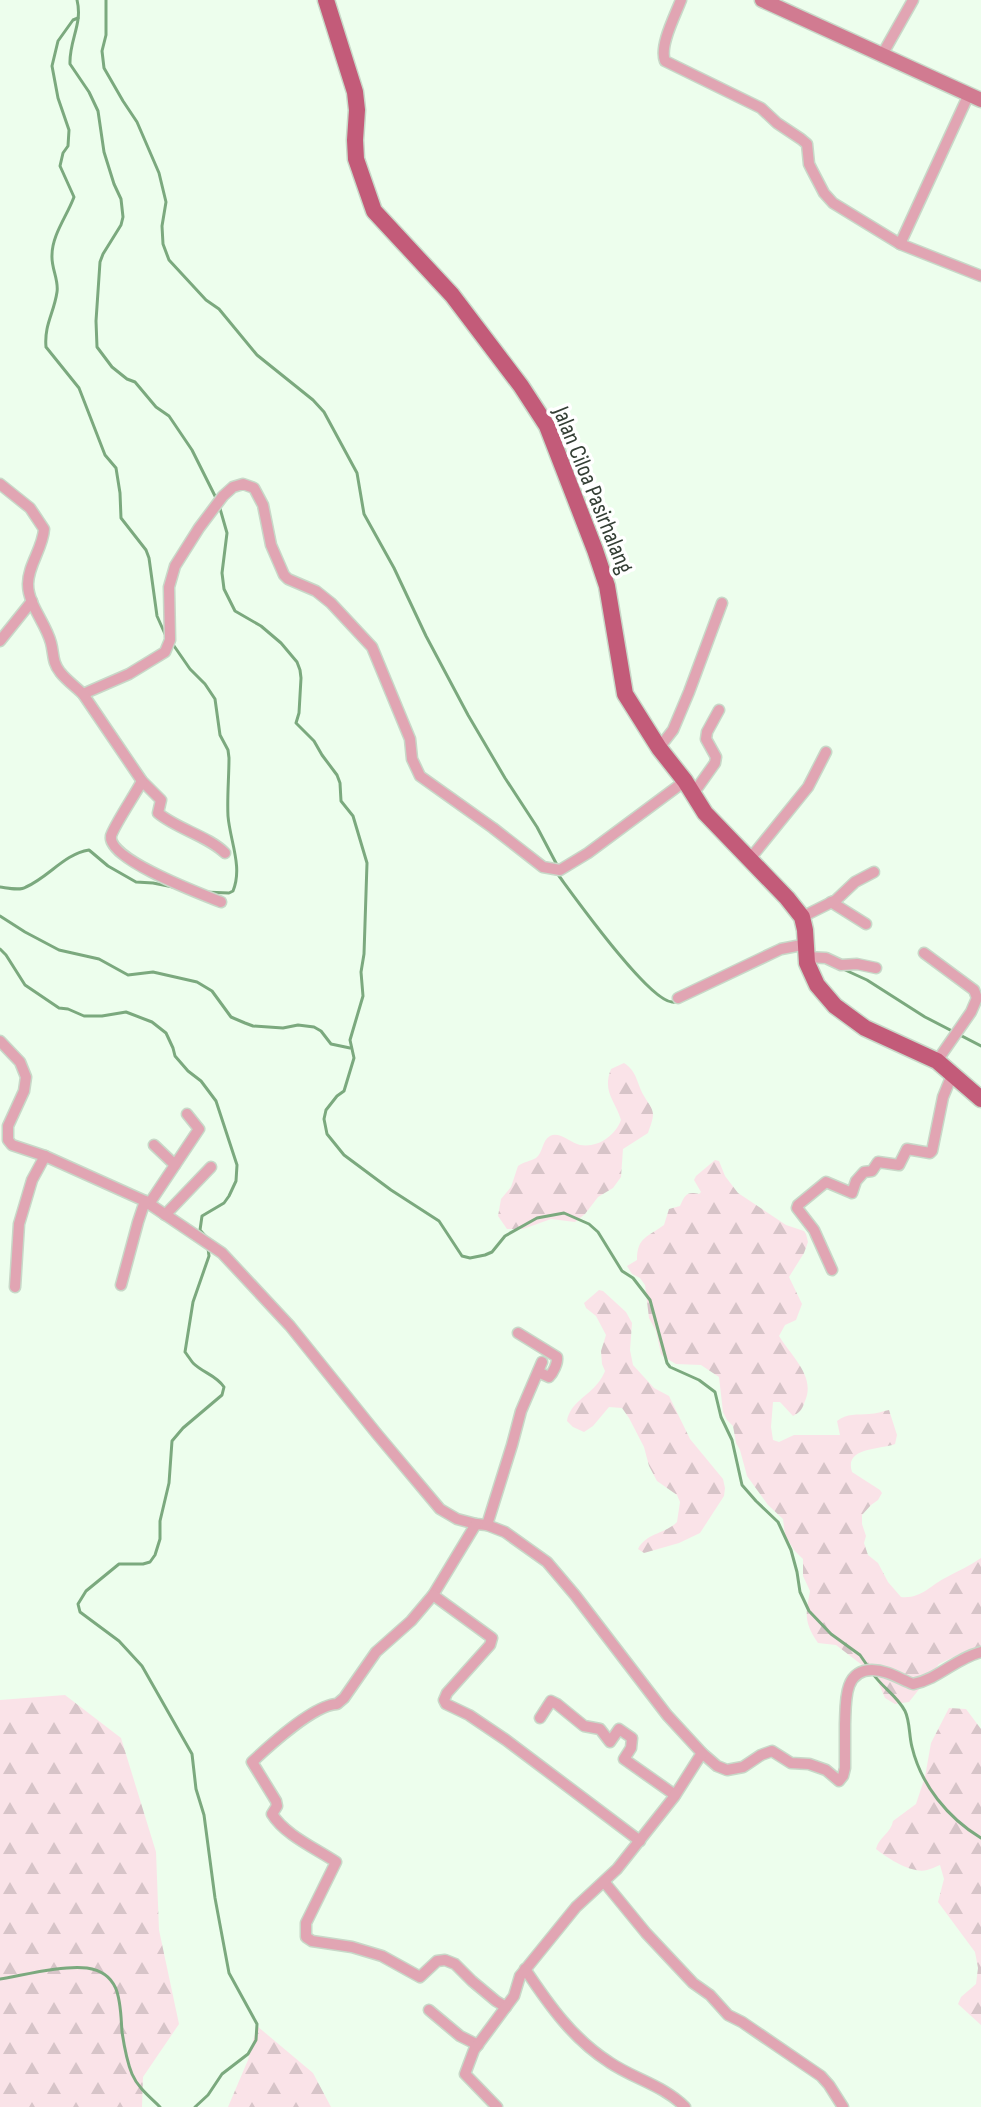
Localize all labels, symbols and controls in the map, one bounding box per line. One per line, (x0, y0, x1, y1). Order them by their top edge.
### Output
street label: Jalan Ciloa Pasirhalang (546, 401, 640, 578)

